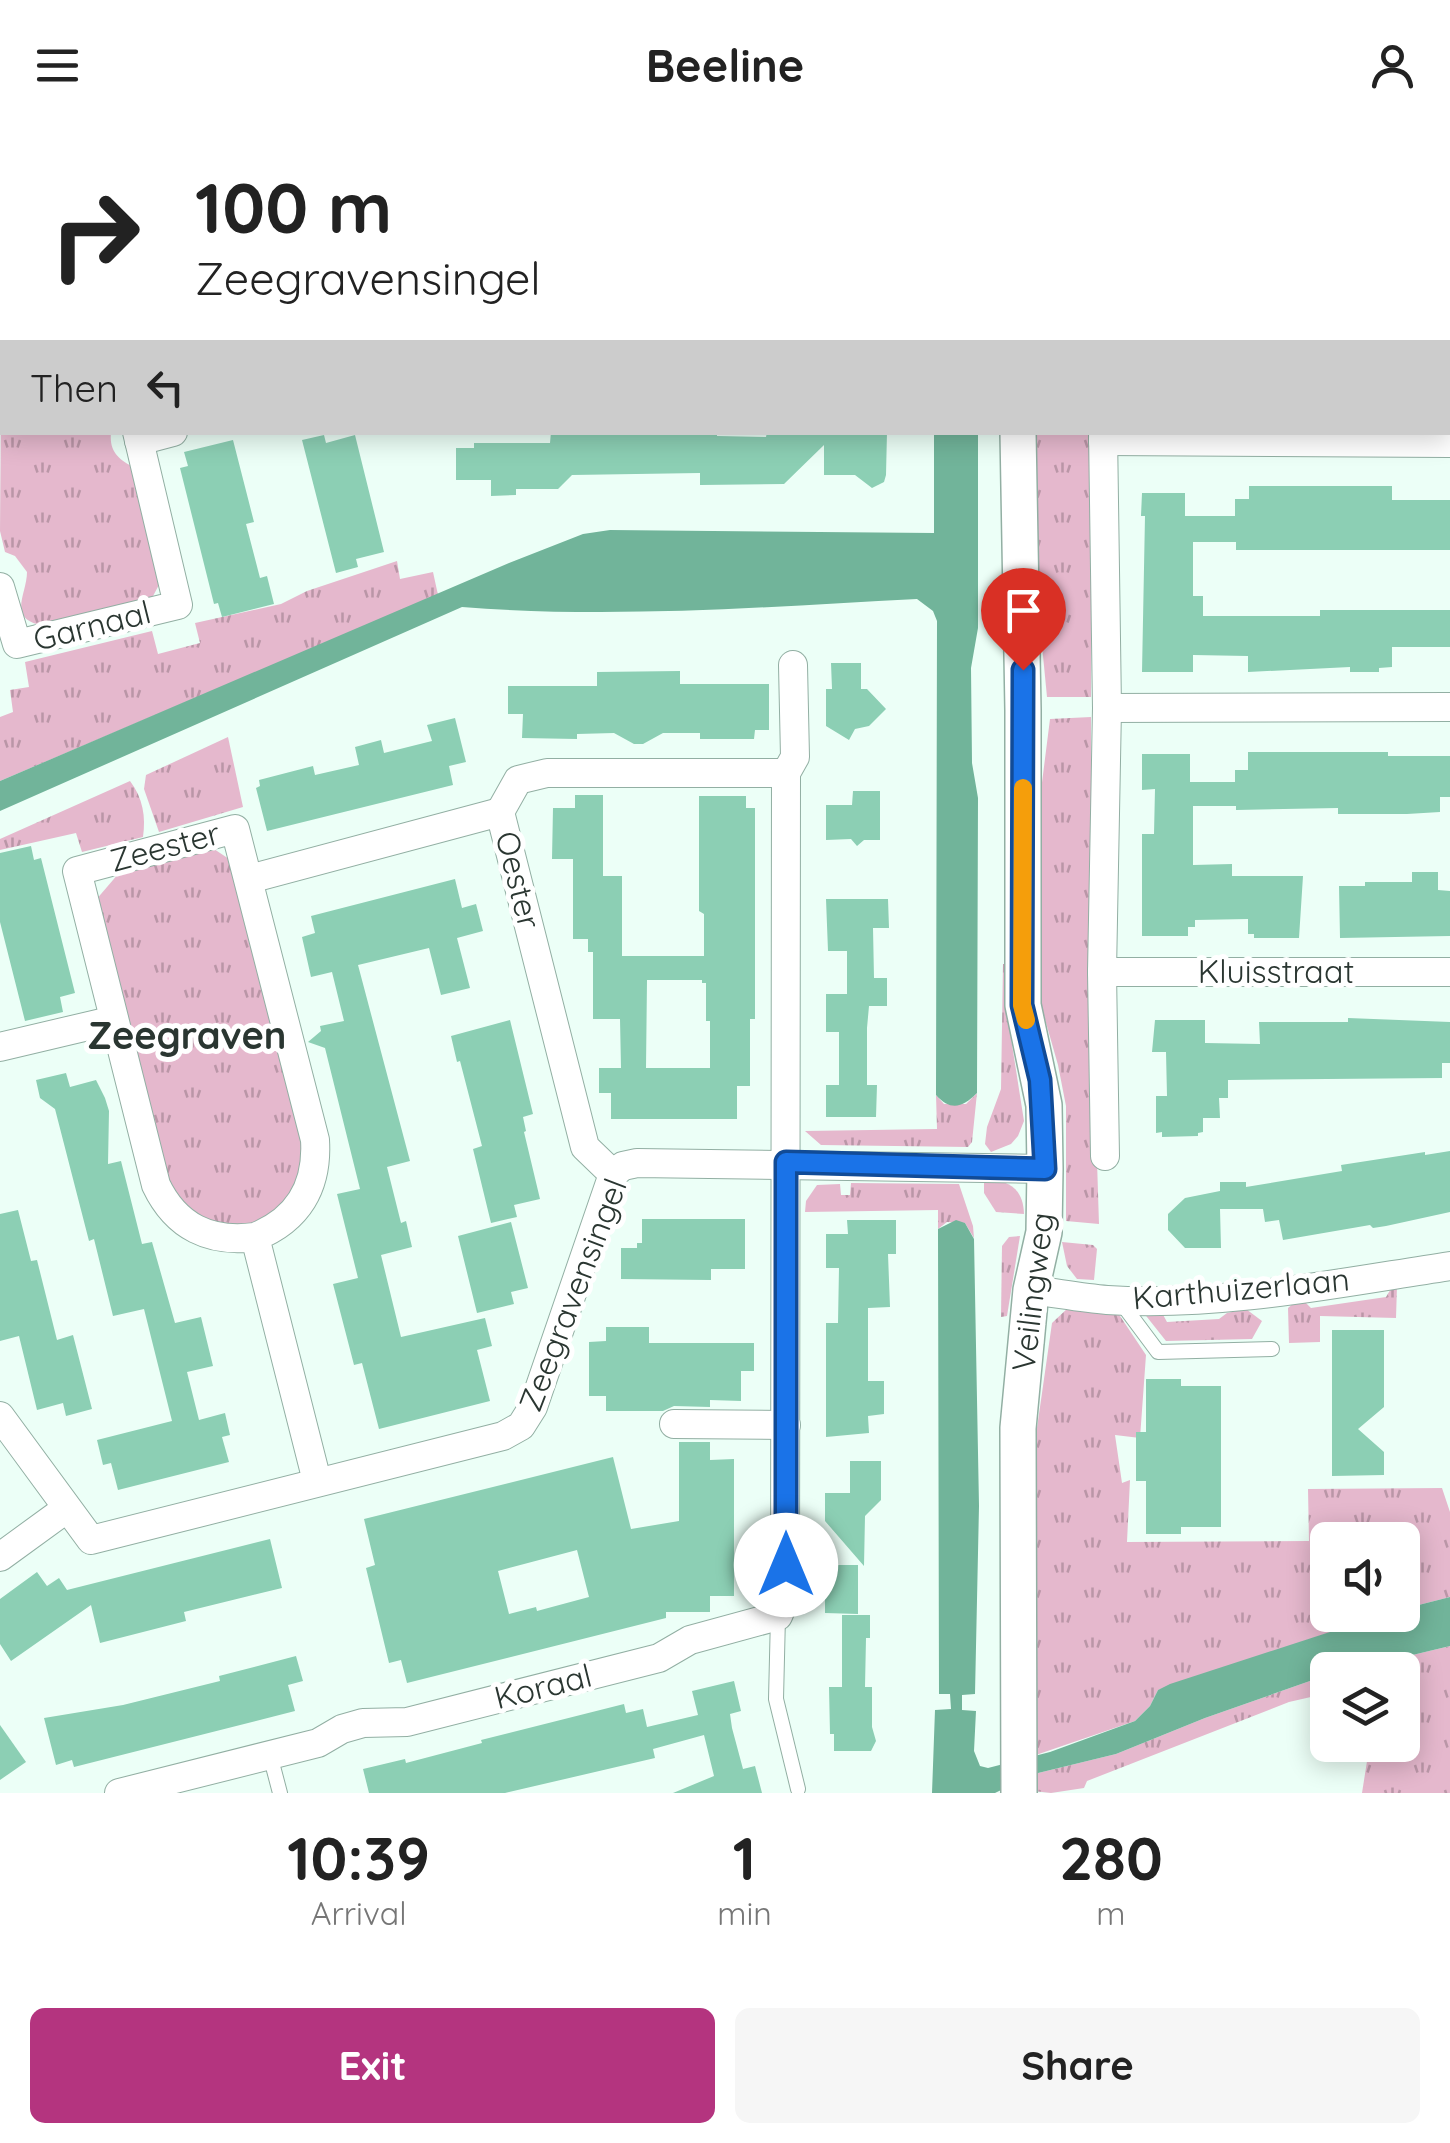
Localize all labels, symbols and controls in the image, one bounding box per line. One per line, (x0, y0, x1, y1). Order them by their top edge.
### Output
text: Beeline (646, 37, 804, 93)
icon: menu (30, 38, 85, 93)
icon: person (1365, 38, 1420, 93)
text: 100 m (195, 163, 392, 251)
icon: right (30, 170, 160, 300)
text: Zeegravensingel (195, 250, 541, 306)
icon: left (138, 360, 193, 415)
text: Then (30, 364, 118, 412)
pin (981, 568, 1066, 671)
icon: arrive (996, 583, 1051, 638)
street label: Garnaal (29, 591, 155, 659)
street label: Zeester (105, 812, 224, 880)
street label: Oester (488, 827, 550, 933)
street label: Kluisstraat (1198, 951, 1354, 991)
district label: Zeegraven (87, 1011, 287, 1059)
street label: Zeegravensingel (509, 1173, 635, 1417)
street label: Veilingweg (1002, 1210, 1062, 1374)
street label: Karthuizerlaan (1131, 1259, 1351, 1317)
position arrow (734, 1513, 838, 1617)
map controls (1310, 1522, 1420, 1762)
button: sound (1310, 1522, 1420, 1632)
button: layers (1310, 1652, 1420, 1762)
street label: Koraal (490, 1655, 595, 1717)
text: 10:39 (287, 1820, 430, 1895)
text: 1 (733, 1820, 756, 1895)
text: 280 (1059, 1820, 1163, 1895)
text: Arrival (311, 1893, 407, 1933)
text: min (717, 1893, 772, 1933)
text: m (1096, 1893, 1125, 1933)
button: Exit (30, 2008, 715, 2123)
button: Share (735, 2008, 1420, 2123)

